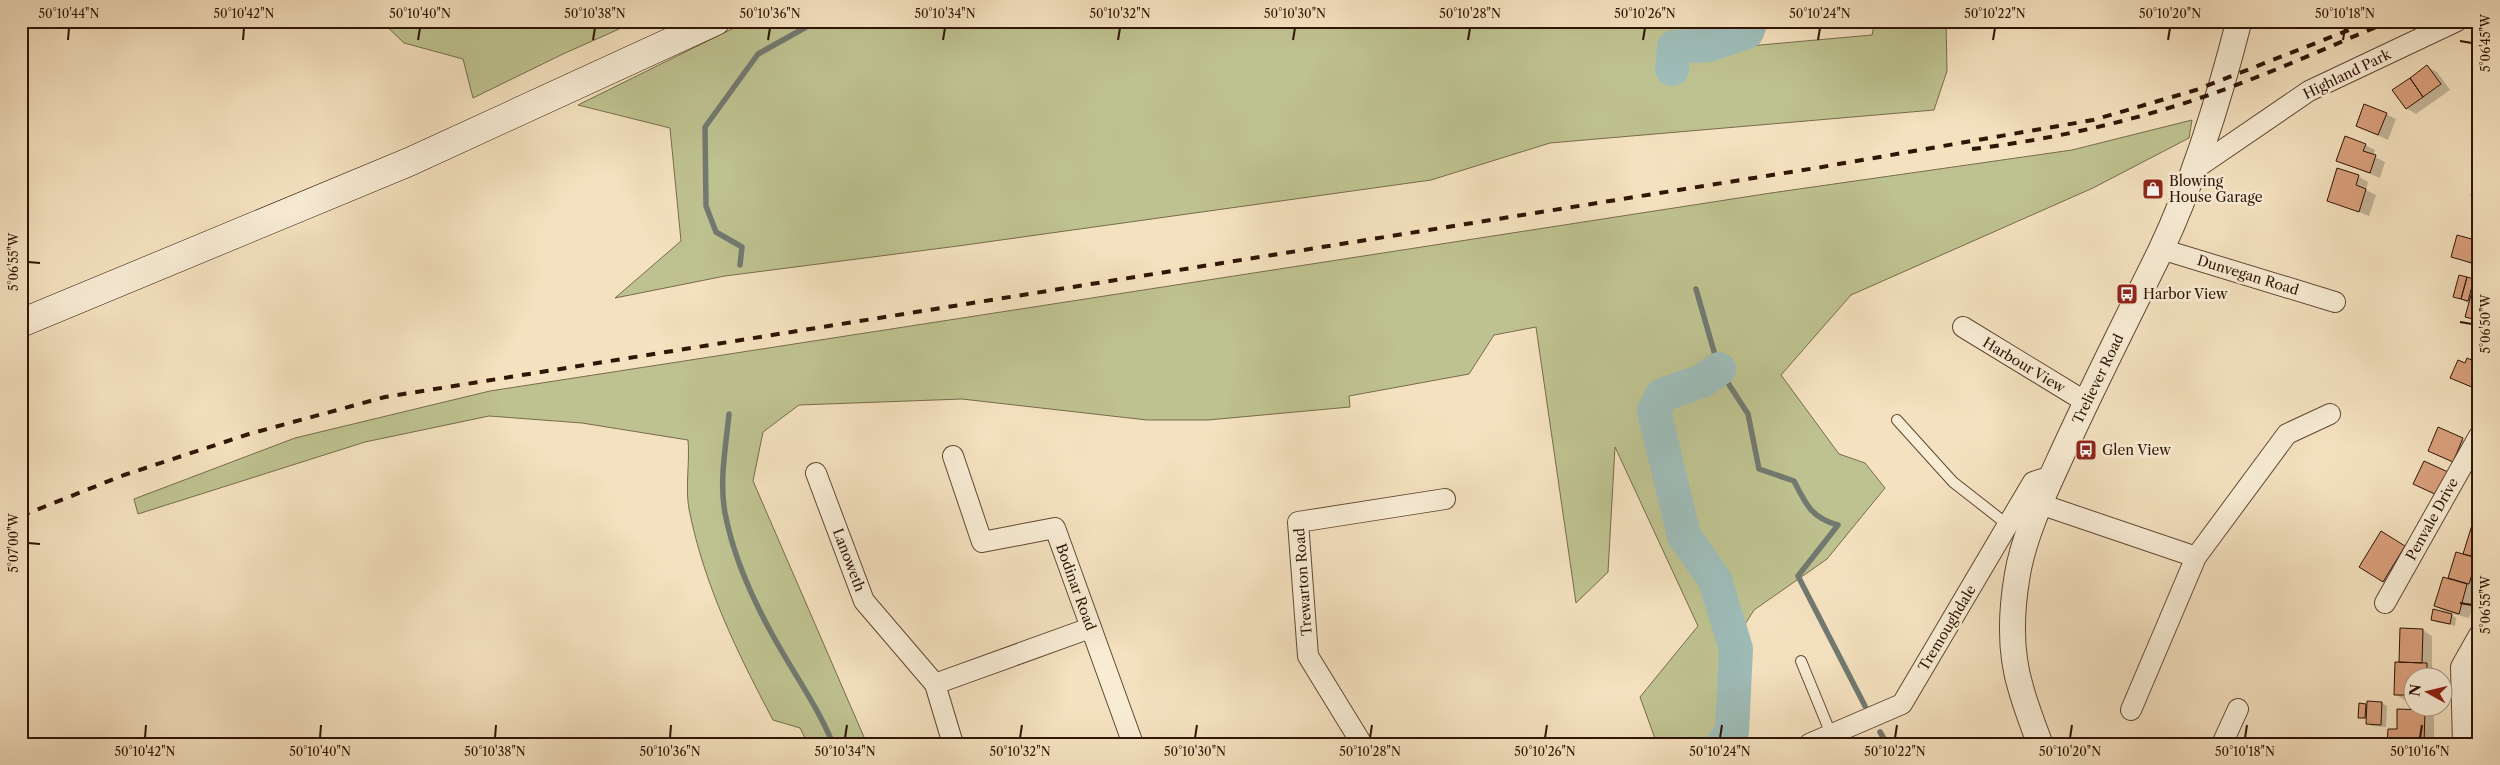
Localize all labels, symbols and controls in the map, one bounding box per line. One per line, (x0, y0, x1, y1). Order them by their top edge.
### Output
text: 50°10'44"N (39, 6, 100, 21)
text: 50°10'42"N (214, 6, 275, 21)
text: 50°10'40"N (389, 6, 451, 21)
text: 50°10'38"N (564, 6, 626, 21)
text: 50°10'36"N (739, 6, 801, 21)
text: 50°10'34"N (914, 6, 976, 21)
text: 50°10'32"N (1089, 6, 1151, 21)
text: 50°10'30"N (1264, 6, 1326, 21)
text: 50°10'28"N (1439, 6, 1501, 21)
text: 50°10'26"N (1614, 6, 1676, 21)
text: 50°10'24"N (1789, 6, 1851, 21)
text: 50°10'22"N (1964, 6, 2026, 21)
text: 50°10'20"N (2139, 6, 2201, 21)
text: 50°10'18"N (2315, 6, 2375, 21)
text: 5°06'45"W (2478, 13, 2493, 72)
street label: Highland Park (2300, 45, 2395, 103)
place label: Blowing House Garage (2169, 172, 2263, 206)
shop icon: Blowing House Garage (2141, 177, 2165, 201)
text: 5°06'55"W (6, 232, 21, 291)
street label: Dunvegan Road (2195, 251, 2301, 299)
bus stop icon: Harbor View (2115, 282, 2139, 306)
place label: Harbor View (2143, 285, 2228, 303)
text: 5°06'50"W (2478, 294, 2493, 354)
street label: Treliever Road (2068, 331, 2128, 427)
street label: Harbour View (1979, 333, 2069, 397)
bus stop icon: Glen View (2074, 438, 2098, 462)
place label: Glen View (2102, 441, 2171, 459)
street label: Penvale Drive (2402, 474, 2462, 564)
text: 5°07'00"W (6, 512, 21, 573)
street label: Lanoweth (829, 526, 869, 594)
street label: Trewarton Road (1290, 527, 1316, 637)
street label: Bodinar Road (1052, 541, 1100, 633)
text: 5°06'55"W (2478, 575, 2493, 634)
street label: Tremoughdale (1914, 581, 1980, 674)
north arrow (2402, 668, 2452, 718)
text: N (2405, 683, 2425, 697)
text: 50°10'42"N (115, 744, 176, 759)
text: 50°10'40"N (289, 744, 351, 759)
text: 50°10'38"N (464, 744, 526, 759)
text: 50°10'36"N (639, 744, 701, 759)
text: 50°10'34"N (814, 744, 876, 759)
text: 50°10'32"N (989, 744, 1051, 759)
text: 50°10'30"N (1164, 744, 1226, 759)
text: 50°10'28"N (1339, 744, 1401, 759)
text: 50°10'26"N (1514, 744, 1576, 759)
text: 50°10'24"N (1689, 744, 1751, 759)
text: 50°10'22"N (1864, 744, 1926, 759)
text: 50°10'20"N (2039, 744, 2101, 759)
text: 50°10'18"N (2215, 744, 2275, 759)
text: 50°10'16"N (2390, 744, 2450, 759)

